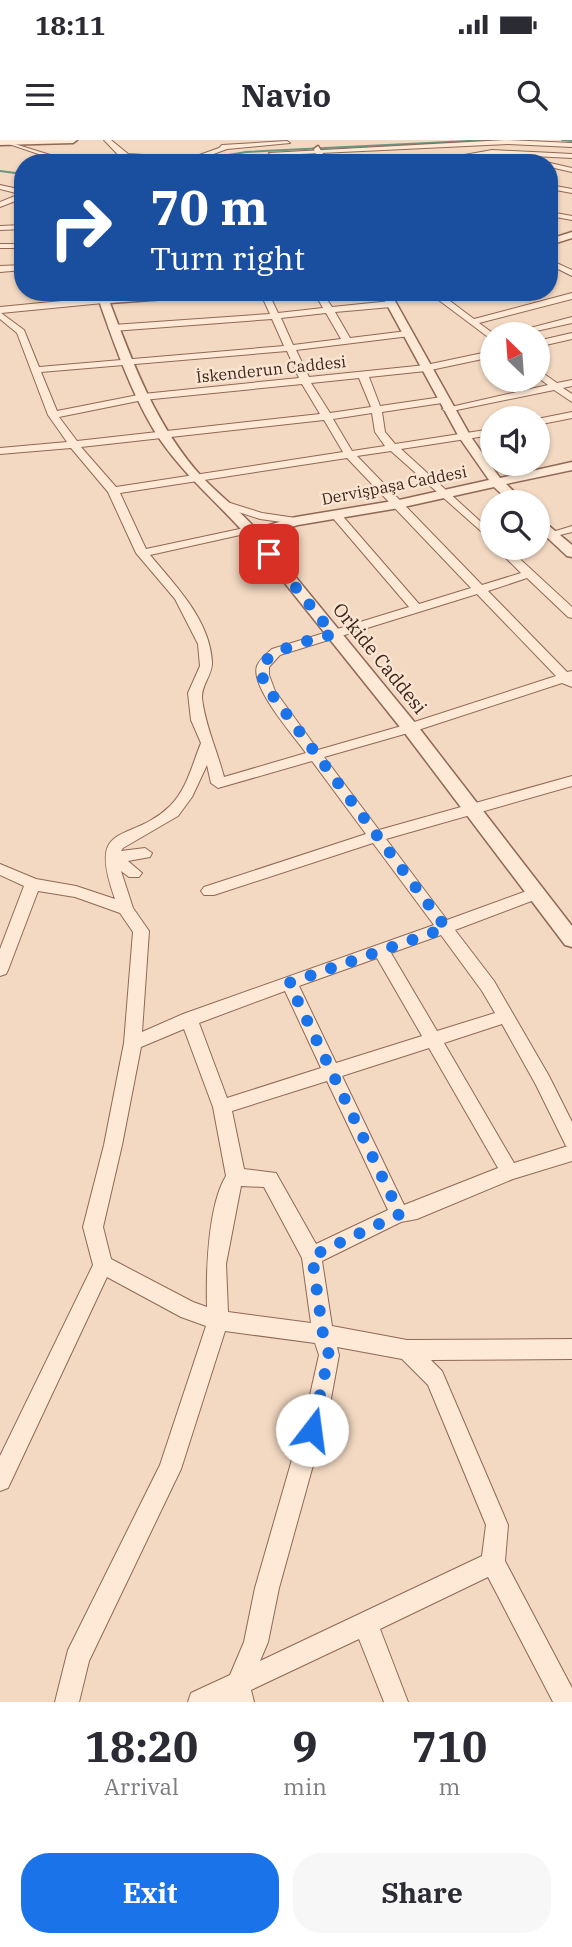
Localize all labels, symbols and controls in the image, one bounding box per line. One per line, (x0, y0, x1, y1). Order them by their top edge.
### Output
text: 18:11 (35, 8, 105, 42)
text: Navio (241, 74, 331, 116)
icon: menu (21, 76, 59, 114)
icon: search (513, 76, 551, 114)
text: 70 m (150, 175, 268, 238)
icon: right (35, 182, 126, 273)
text: Turn right (150, 237, 305, 279)
north arrow (480, 322, 550, 392)
map controls (480, 322, 550, 560)
street label: İskenderun Caddesi (195, 351, 347, 387)
button: sound (480, 406, 550, 476)
street label: Dervişpaşa Caddesi (320, 461, 468, 509)
button: search (480, 490, 550, 560)
pin (239, 524, 299, 584)
icon: arrive (250, 535, 288, 573)
street label: Orkide Caddesi (328, 597, 432, 719)
position arrow (275, 1393, 349, 1467)
text: 18:20 (85, 1719, 198, 1774)
text: 9 (292, 1719, 318, 1774)
text: 710 (412, 1719, 487, 1774)
text: Arrival (104, 1771, 179, 1801)
text: min (283, 1771, 327, 1801)
text: m (438, 1771, 460, 1801)
button: Exit (21, 1853, 279, 1933)
button: Share (293, 1853, 551, 1933)

